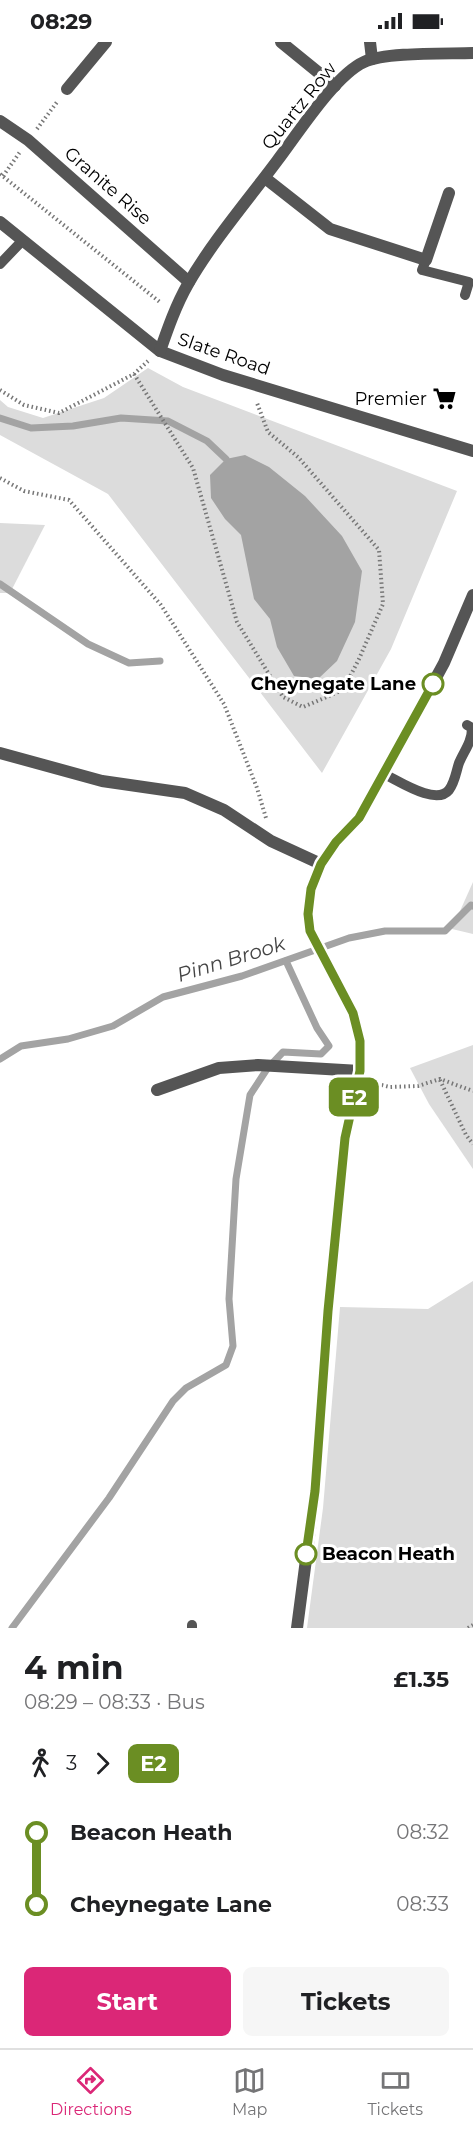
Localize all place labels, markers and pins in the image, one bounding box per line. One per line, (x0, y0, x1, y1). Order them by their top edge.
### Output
supermarket icon: Premier (432, 386, 458, 412)
place label: Premier (355, 388, 427, 410)
place label: Cheynegate Lane (251, 673, 416, 695)
marker: Cheynegate Lane (422, 673, 444, 695)
marker: Beacon Heath (295, 1543, 317, 1565)
place label: Beacon Heath (322, 1543, 455, 1565)

